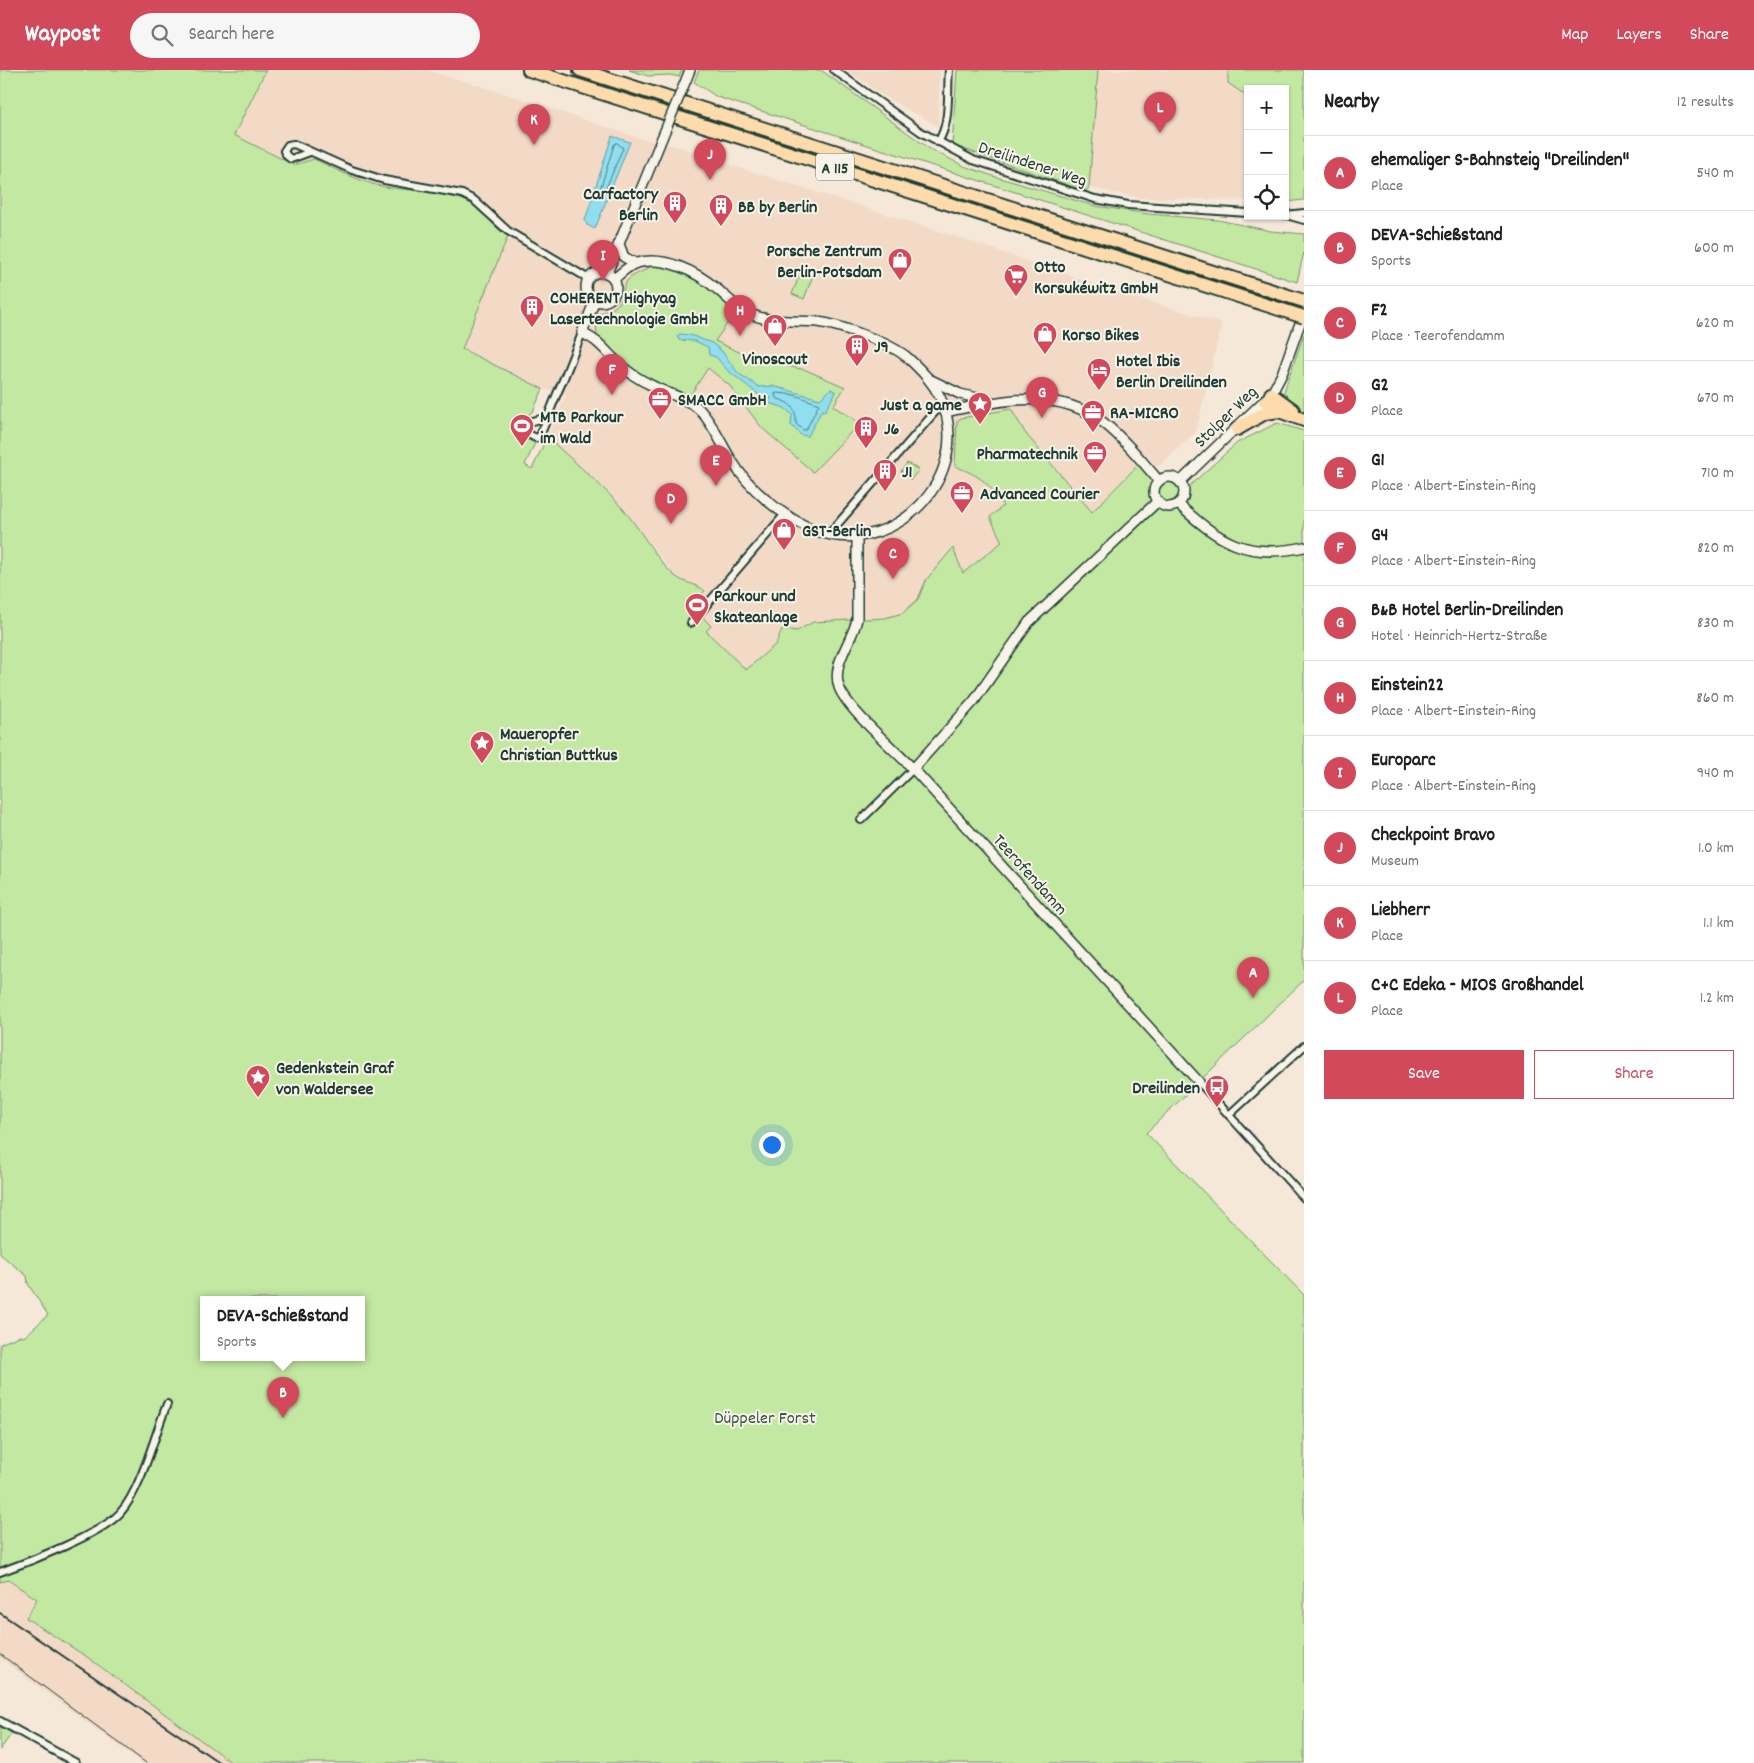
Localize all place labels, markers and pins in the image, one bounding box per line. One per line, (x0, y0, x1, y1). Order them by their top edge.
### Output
pin: L (1144, 92, 1176, 133)
pin: K (518, 104, 550, 145)
pin: J (694, 139, 726, 180)
place label: Carfactory Berlin (583, 183, 659, 229)
building icon: Carfactory Berlin (662, 190, 688, 224)
building icon: BB by Berlin (708, 193, 734, 227)
place label: BB by Berlin (738, 196, 817, 221)
pin: I (587, 240, 619, 281)
place label: Porsche Zentrum Berlin-Potsdam (766, 240, 882, 286)
shop icon: Porsche Zentrum Berlin-Potsdam (887, 247, 913, 281)
place label: Otto Korsukéwitz GmbH (1034, 256, 1158, 302)
supermarket icon: Otto Korsukéwitz GmbH (1003, 263, 1029, 297)
place label: COHERENT Highyag Lasertechnologie GmbH (550, 287, 708, 333)
building icon: COHERENT Highyag Lasertechnologie GmbH (519, 294, 545, 328)
pin: H (724, 295, 756, 336)
shop icon: Vinoscout (762, 313, 788, 347)
shop icon: Korso Bikes (1032, 321, 1058, 355)
place label: Korso Bikes (1062, 324, 1140, 349)
building icon: J9 (844, 333, 870, 367)
place label: J9 (874, 336, 889, 361)
place label: Vinoscout (742, 348, 808, 373)
place label: Hotel Ibis Berlin Dreilinden (1116, 350, 1227, 396)
pin: F (596, 354, 628, 395)
hotel icon: Hotel Ibis Berlin Dreilinden (1086, 357, 1112, 391)
pin: G (1026, 377, 1058, 418)
office icon: SMACC GmbH (647, 386, 673, 420)
place label: SMACC GmbH (678, 389, 767, 414)
place icon: Just a game (967, 391, 993, 425)
place label: Just a game (880, 394, 962, 419)
office icon: RA-MICRO (1080, 399, 1106, 433)
place label: RA-MICRO (1110, 402, 1179, 427)
place label: MTB Parkour im Wald (540, 406, 624, 452)
sports icon: MTB Parkour im Wald (509, 413, 535, 447)
building icon: J6 (853, 415, 879, 449)
place label: J6 (884, 418, 900, 443)
office icon: Pharmatechnik (1082, 440, 1108, 474)
place label: Pharmatechnik (977, 443, 1079, 468)
pin: E (700, 445, 732, 486)
building icon: J1 (872, 458, 898, 492)
place label: J1 (902, 461, 913, 486)
office icon: Advanced Courier (949, 480, 975, 514)
pin: D (655, 483, 687, 524)
place label: Advanced Courier (980, 483, 1100, 508)
shop icon: GST-Berlin (771, 517, 797, 551)
place label: GST-Berlin (802, 520, 871, 545)
pin: C (877, 538, 909, 579)
place label: Parkour und Skateanlage (714, 585, 798, 631)
sports icon: Parkour und Skateanlage (684, 592, 710, 626)
place label: Maueropfer Christian Buttkus (500, 723, 618, 769)
place icon: Maueropfer Christian Buttkus (469, 730, 495, 764)
pin: A (1237, 957, 1269, 998)
place label: Gedenkstein Graf von Waldersee (276, 1057, 395, 1103)
place icon: Gedenkstein Graf von Waldersee (245, 1064, 271, 1098)
bus stop icon: Dreilinden (1204, 1074, 1230, 1108)
place label: Dreilinden (1132, 1077, 1200, 1102)
pin: B (267, 1377, 299, 1418)

